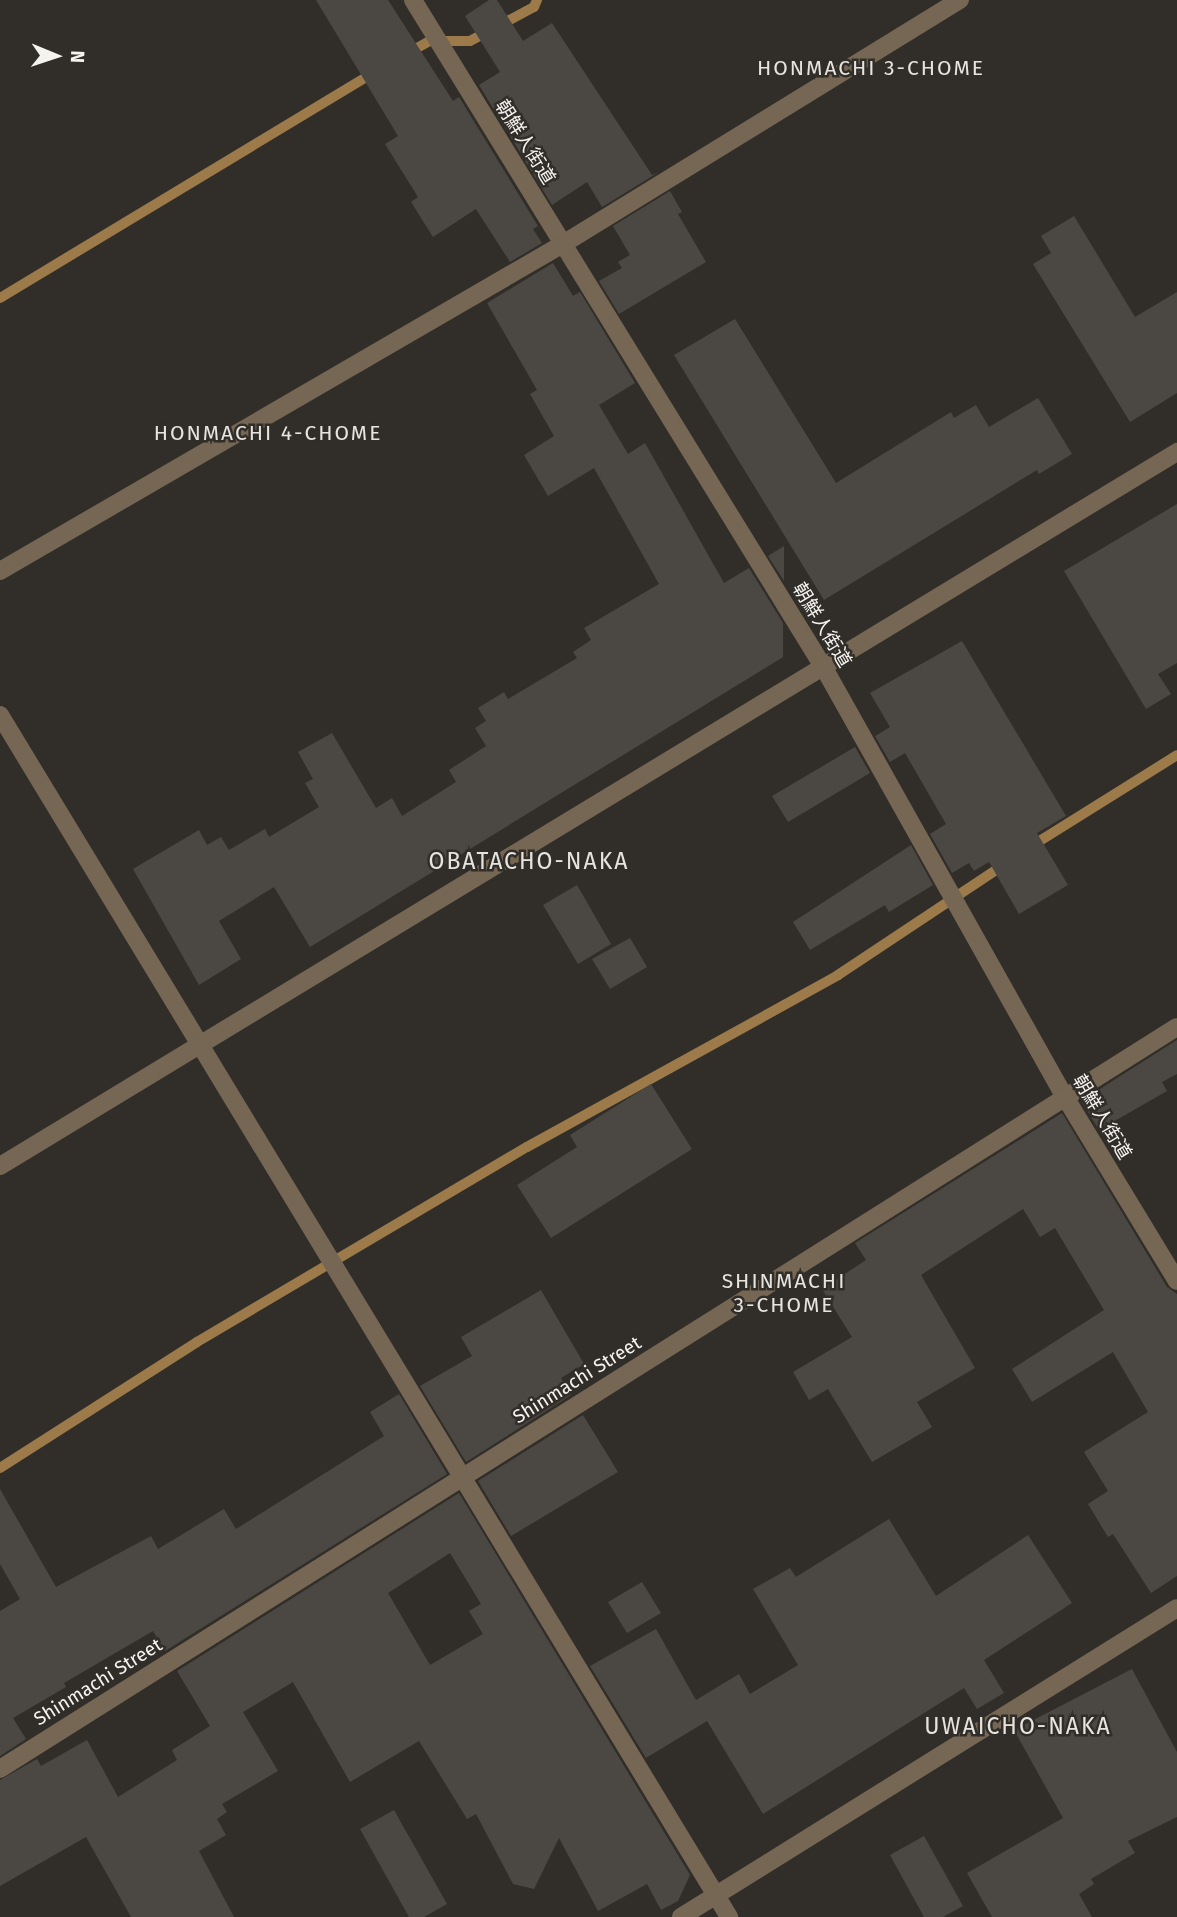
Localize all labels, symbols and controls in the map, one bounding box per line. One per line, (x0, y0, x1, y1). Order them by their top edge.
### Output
north arrow (21, 21, 91, 91)
text: N (66, 50, 89, 63)
district label: HONMACHI 3-CHOME (759, 55, 983, 81)
street label: 朝鮮人街道 (490, 96, 560, 188)
district label: HONMACHI 4-CHOME (156, 420, 380, 446)
street label: 朝鮮人街道 (788, 578, 856, 672)
district label: OBATACHO-NAKA (430, 847, 628, 875)
street label: 朝鮮人街道 (1068, 1070, 1136, 1164)
district label: SHINMACHI 3-CHOME (723, 1268, 845, 1318)
street label: Shinmachi Street (509, 1331, 645, 1429)
street label: Shinmachi Street (30, 1633, 166, 1731)
district label: UWAICHO-NAKA (926, 1712, 1110, 1740)

